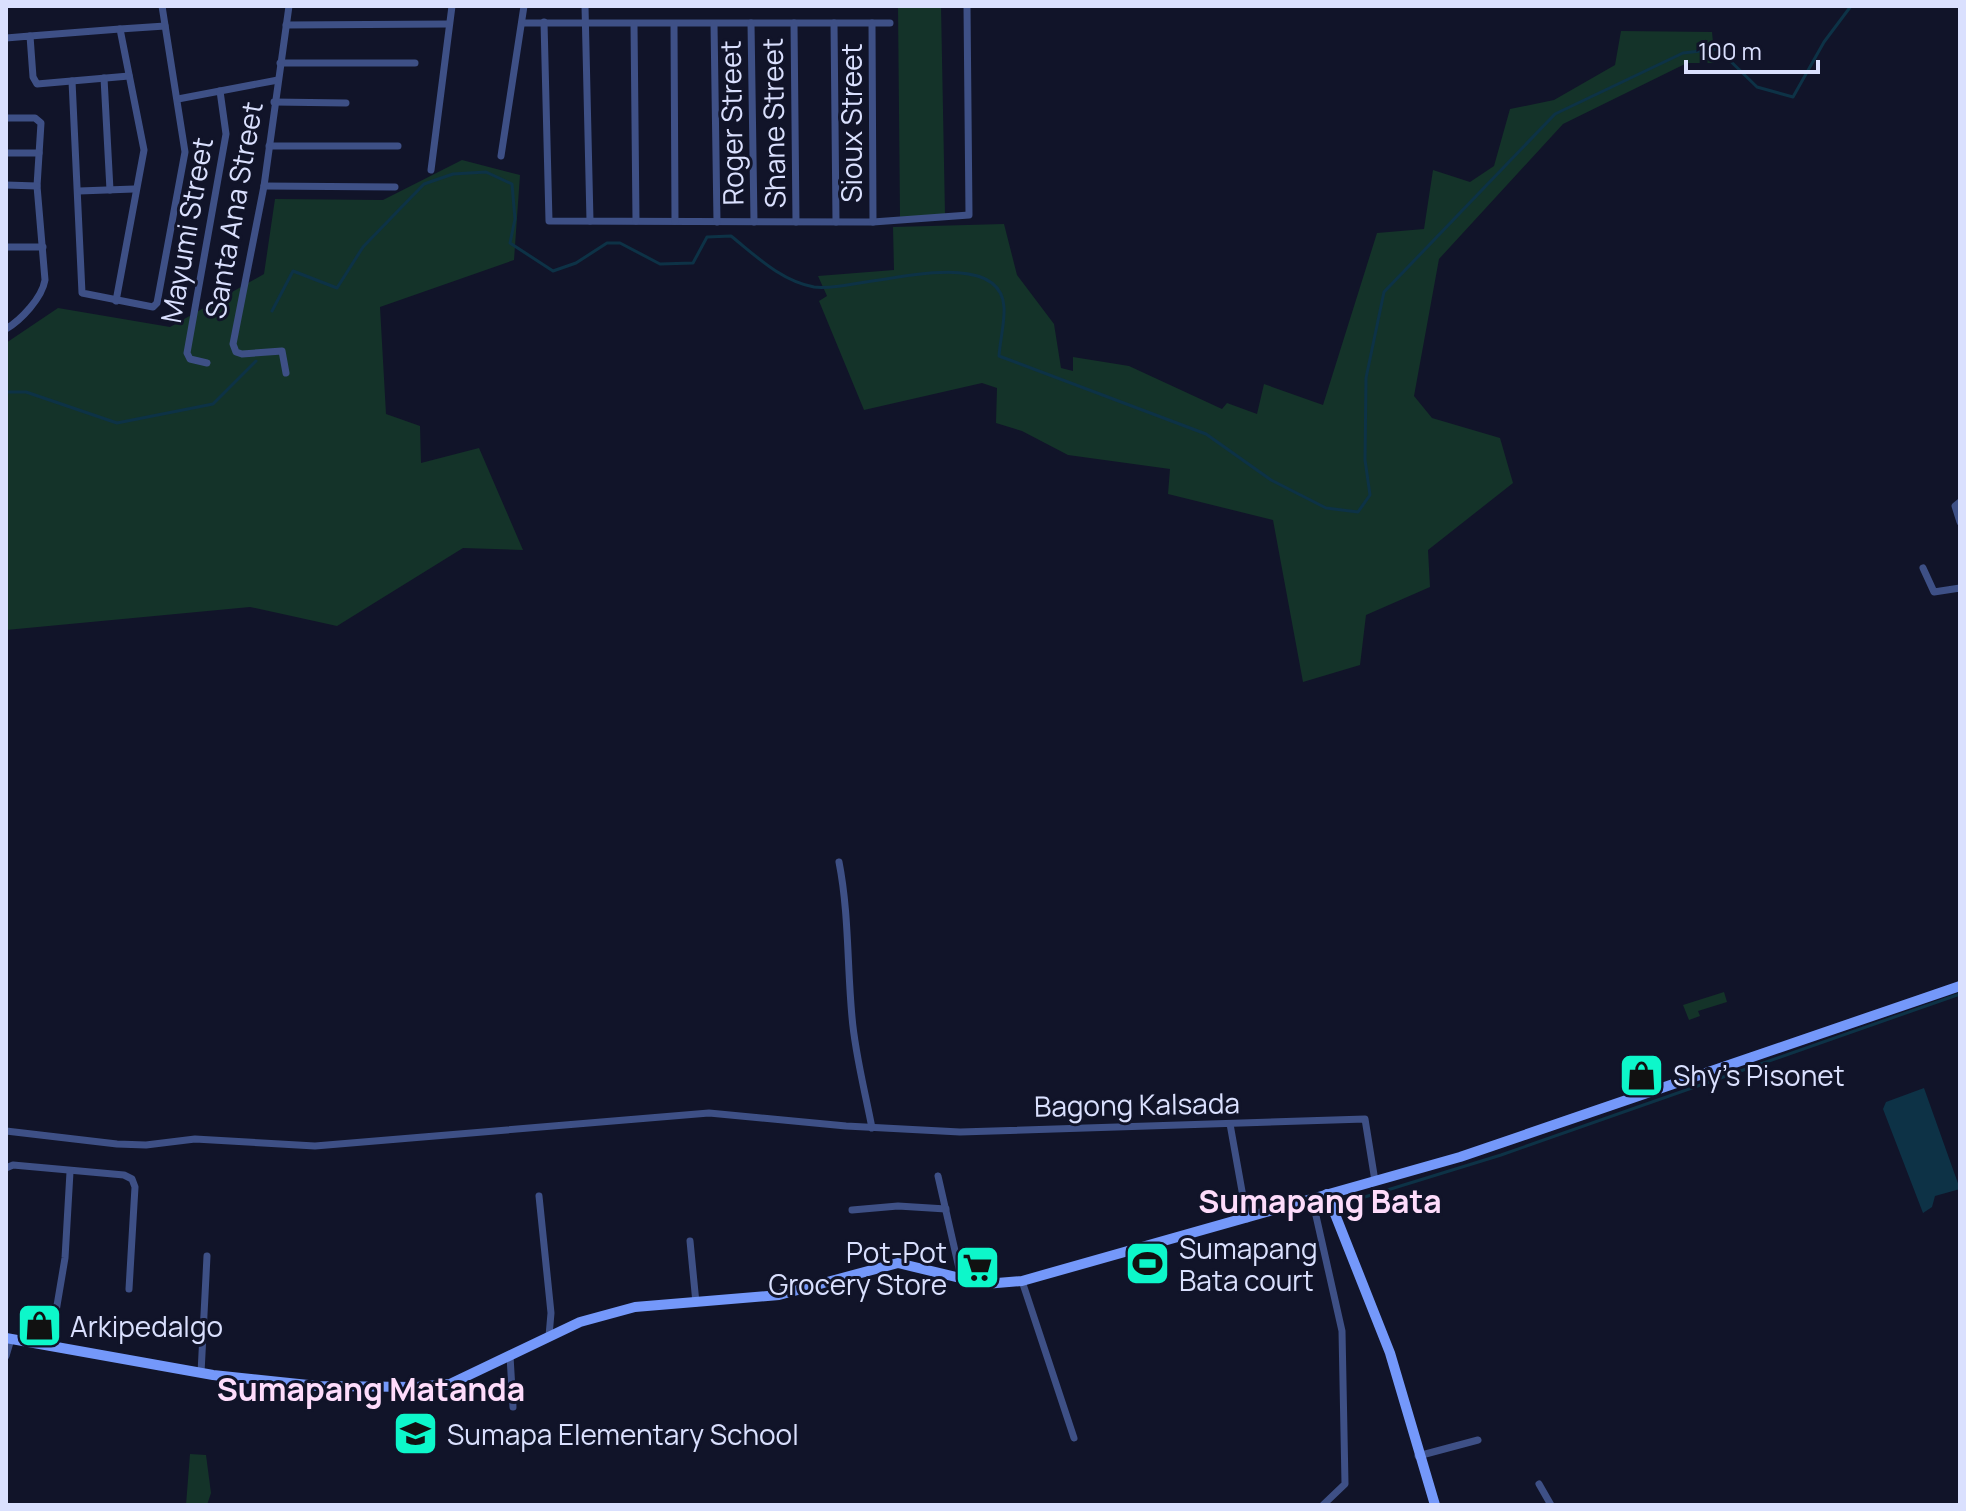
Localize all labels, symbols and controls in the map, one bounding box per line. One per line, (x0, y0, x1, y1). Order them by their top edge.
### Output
scale bar (1686, 24, 1818, 74)
text: 100 m (1698, 34, 1762, 67)
street label: Shane Street (753, 38, 793, 208)
street label: Roger Street (711, 40, 751, 206)
street label: Sioux Street (832, 43, 870, 203)
street label: Santa Ana Street (195, 99, 271, 321)
street label: Mayumi Street (151, 134, 221, 326)
shop icon: Shy's Pisonet (1618, 1051, 1666, 1099)
place label: Shy's Pisonet (1673, 1056, 1845, 1094)
street label: Bagong Kalsada (1034, 1083, 1240, 1125)
district label: Sumapang Bata (1198, 1179, 1442, 1223)
place label: Sumapang Bata court (1179, 1229, 1318, 1299)
place label: Pot-Pot Grocery Store (769, 1233, 947, 1303)
sports icon: Sumapang Bata court (1124, 1240, 1172, 1288)
supermarket icon: Pot-Pot Grocery Store (954, 1244, 1002, 1292)
shop icon: Arkipedalgo (15, 1302, 63, 1350)
place label: Arkipedalgo (70, 1307, 223, 1345)
district label: Sumapang Matanda (217, 1367, 525, 1411)
school or university icon: Sumapa Elementary School (392, 1410, 440, 1458)
place label: Sumapa Elementary School (447, 1415, 799, 1453)

